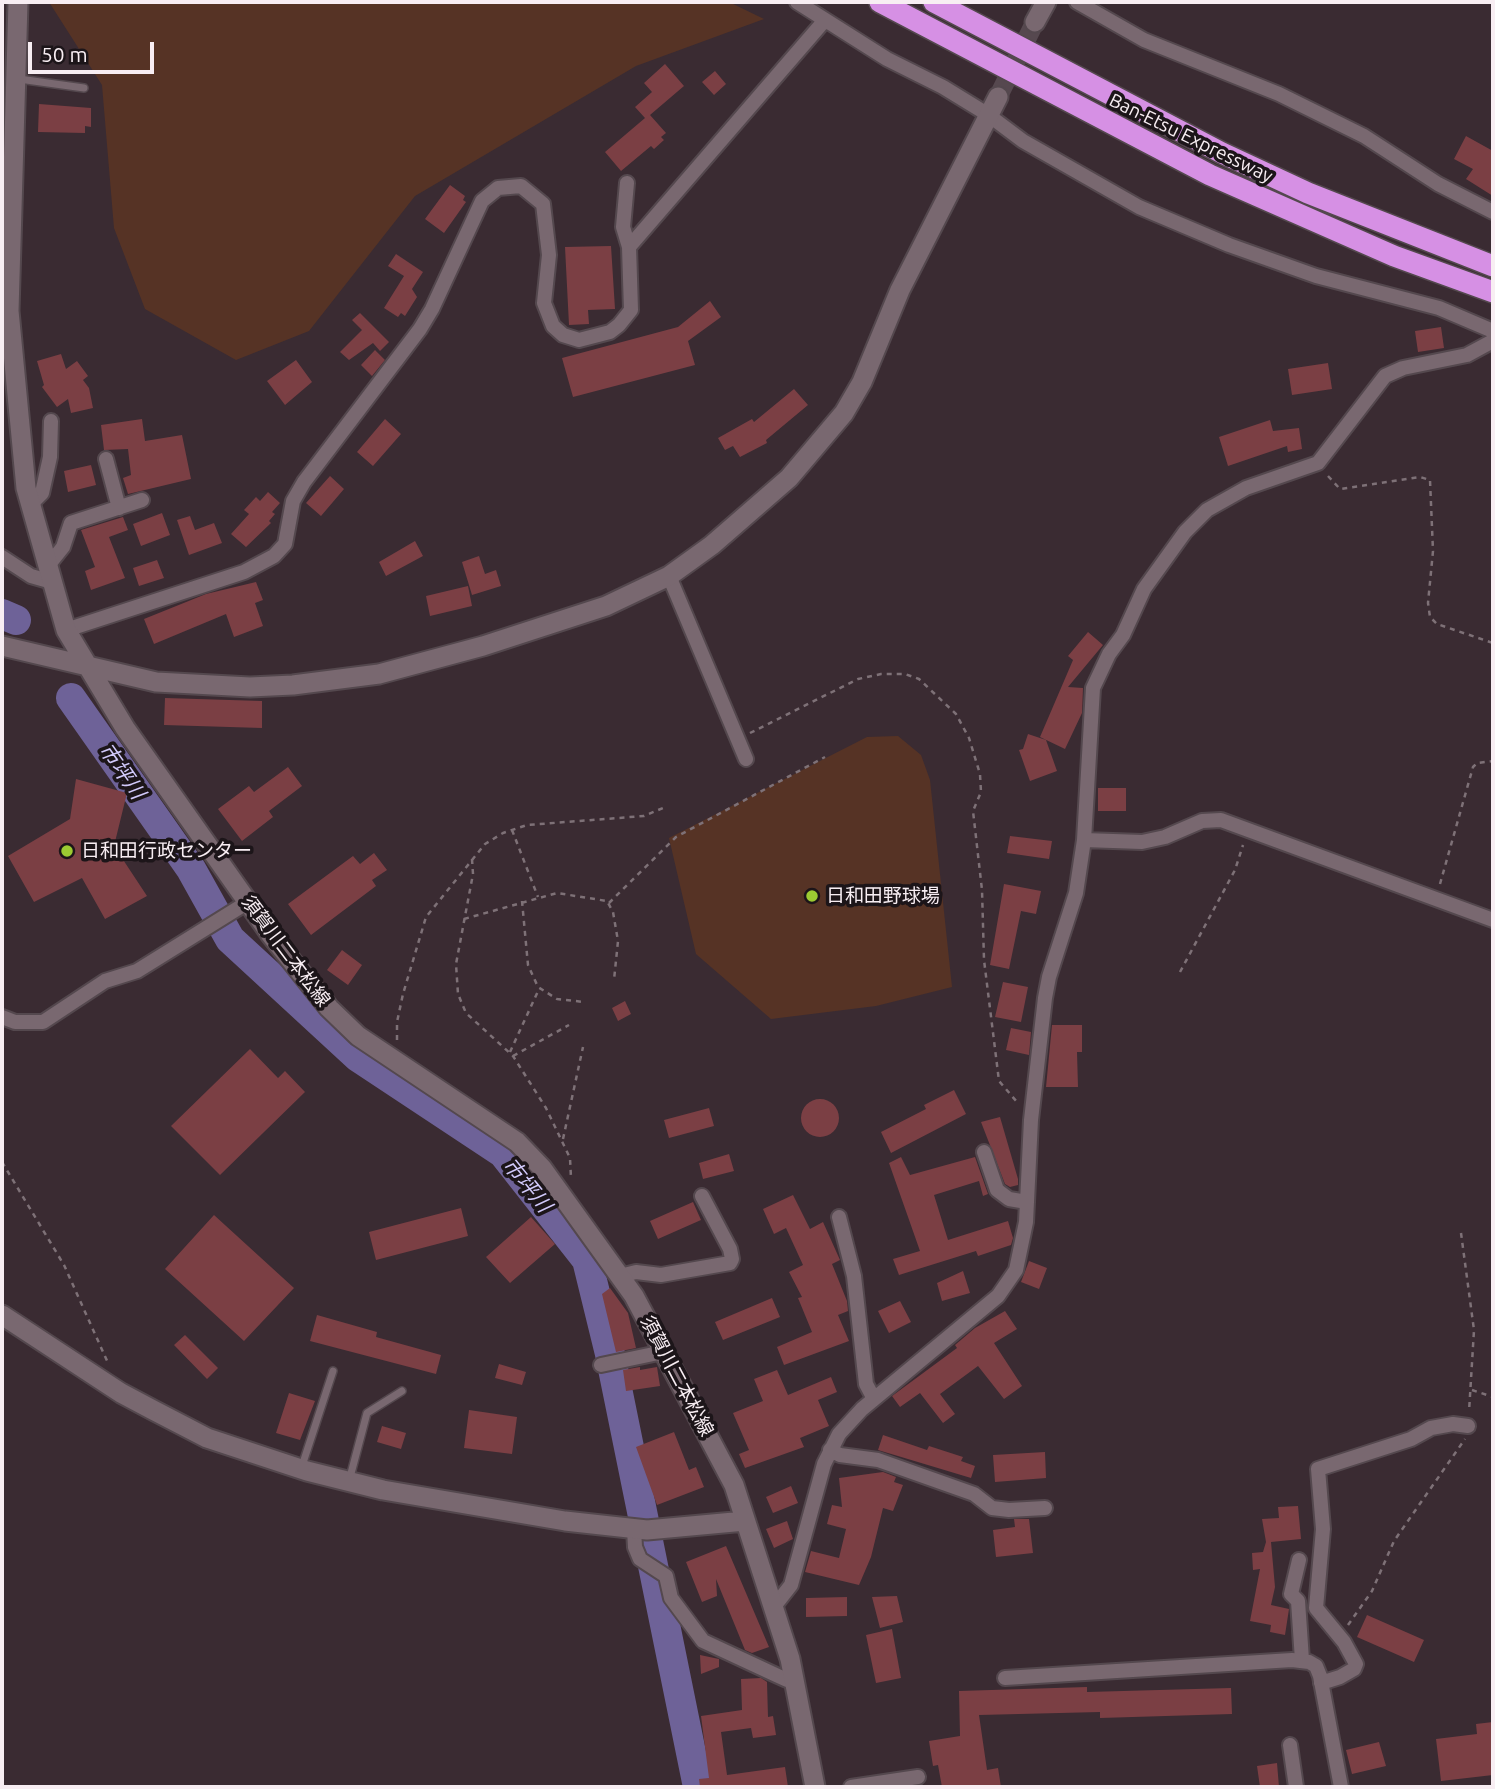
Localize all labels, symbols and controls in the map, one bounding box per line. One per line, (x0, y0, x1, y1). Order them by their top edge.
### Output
scale bar (32, 28, 158, 72)
text: 50 m (41, 42, 88, 66)
street label: Ban-Etsu Expressway (1106, 88, 1276, 188)
water label: 市坪川 (94, 738, 150, 804)
place label: 日和田行政センター (81, 840, 252, 862)
marker: 日和田行政センター (59, 843, 75, 859)
place label: 日和田野球場 (826, 885, 940, 907)
marker: 日和田野球場 (804, 888, 820, 904)
street label: 須賀川二本松線 (237, 891, 335, 1011)
water label: 市坪川 (497, 1153, 557, 1217)
street label: 須賀川二本松線 (636, 1312, 718, 1440)

